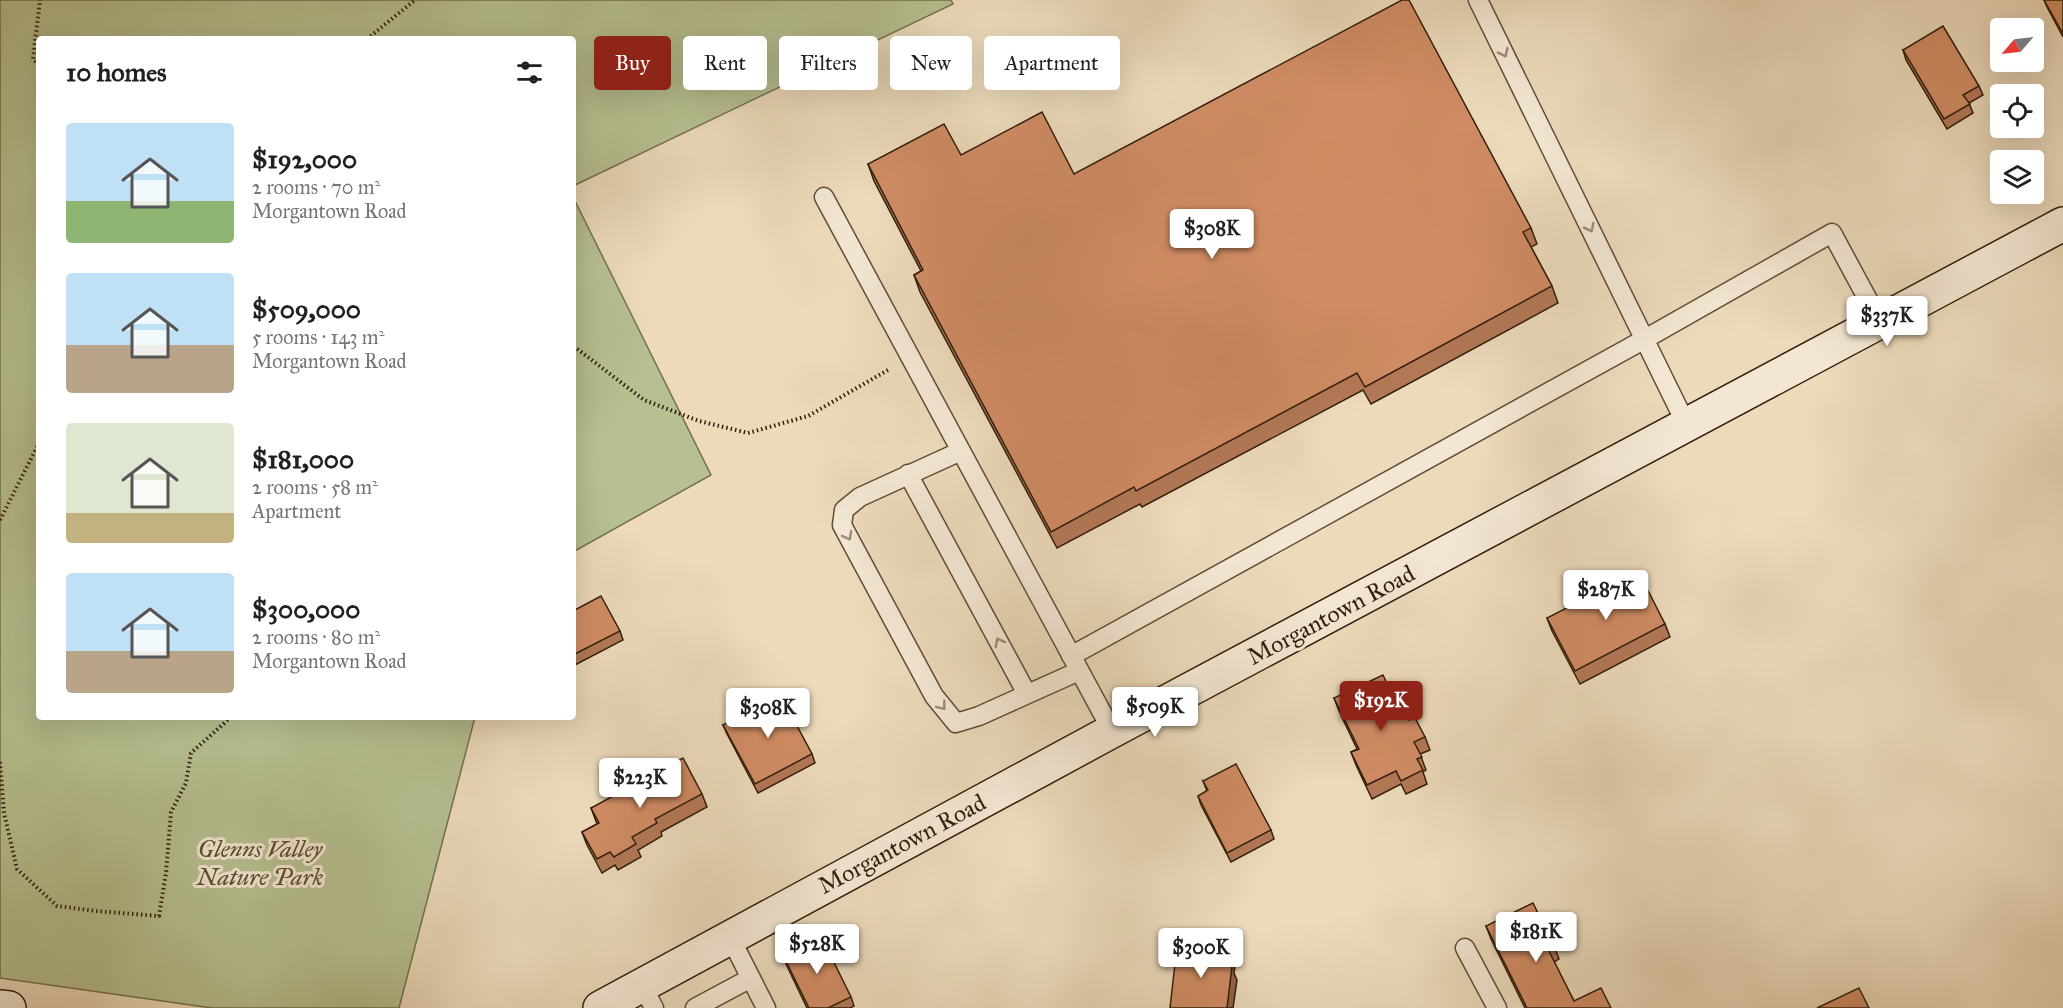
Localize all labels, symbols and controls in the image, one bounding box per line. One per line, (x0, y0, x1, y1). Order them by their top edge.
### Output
north arrow (1990, 18, 2044, 72)
map controls (1990, 18, 2044, 204)
chip: Buy (594, 36, 671, 90)
chip: Rent (683, 36, 767, 90)
chip: Filters (779, 36, 878, 90)
chip: New (890, 36, 972, 90)
chip: Apartment (984, 36, 1120, 90)
one-way arrow (1497, 46, 1509, 57)
text: 10 homes (66, 56, 167, 88)
icon: filters (513, 56, 546, 89)
button: locate (1990, 84, 2044, 138)
text: $192,000 (252, 143, 357, 175)
icon: home (114, 147, 186, 219)
button: layers (1990, 150, 2044, 204)
text: 2 rooms · 70 m² (252, 175, 380, 199)
text: Morgantown Road (252, 199, 407, 223)
pin: $308K (1170, 209, 1254, 260)
text: $308K (1184, 216, 1240, 240)
one-way arrow (1583, 221, 1594, 232)
text: $509,000 (252, 293, 361, 325)
pin: $337K (1845, 296, 1929, 347)
icon: home (114, 297, 186, 369)
text: $337K (1861, 303, 1913, 327)
text: 5 rooms · 143 m² (252, 325, 384, 349)
text: Morgantown Road (252, 349, 407, 373)
text: $181,000 (252, 443, 354, 475)
icon: home (114, 447, 186, 519)
text: 2 rooms · 58 m² (252, 475, 378, 499)
text: Apartment (252, 499, 341, 523)
one-way arrow (841, 530, 852, 540)
street label: Morgantown Road (1242, 558, 1420, 672)
pin: $287K (1564, 570, 1648, 621)
text: $287K (1577, 577, 1635, 601)
text: $300,000 (252, 593, 360, 625)
icon: home (114, 597, 186, 669)
text: 2 rooms · 80 m² (252, 625, 380, 649)
one-way arrow (995, 638, 1006, 649)
text: Morgantown Road (252, 649, 407, 673)
pin: $192K (1339, 681, 1423, 732)
pin: $509K (1113, 687, 1197, 738)
pin: $308K (726, 688, 810, 739)
text: $192K (1354, 688, 1408, 712)
text: $509K (1126, 694, 1184, 718)
text: $308K (740, 695, 796, 719)
one-way arrow (935, 700, 946, 711)
pin: $223K (598, 758, 682, 809)
text: $223K (613, 765, 667, 789)
street label: Morgantown Road (813, 787, 991, 901)
park label: Glenns Valley Nature Park (195, 834, 323, 892)
pin: $181K (1494, 912, 1578, 963)
text: $181K (1510, 919, 1562, 943)
pin: $528K (775, 924, 859, 975)
pin: $300K (1159, 928, 1243, 979)
text: $528K (789, 931, 845, 955)
text: $300K (1172, 935, 1230, 959)

